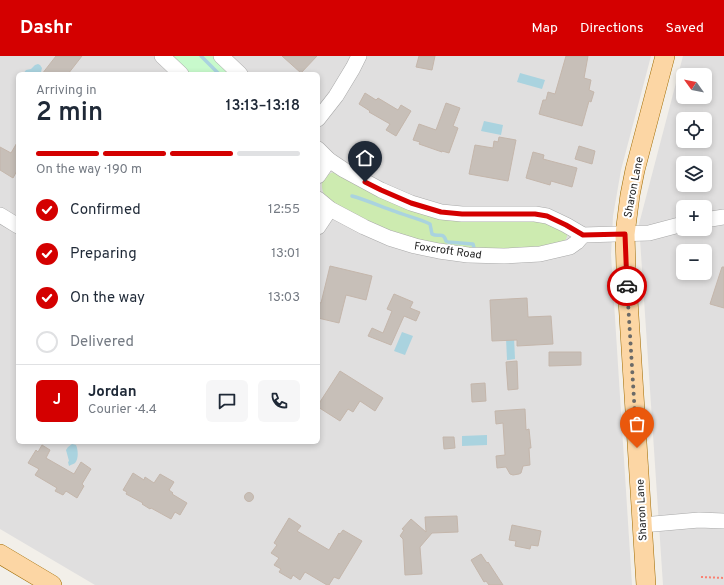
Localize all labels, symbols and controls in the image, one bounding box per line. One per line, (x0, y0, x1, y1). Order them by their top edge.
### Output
text: Dashr (20, 16, 72, 40)
text: Map (532, 20, 558, 37)
text: Directions (580, 20, 644, 37)
text: Saved (666, 20, 704, 37)
north arrow (676, 68, 712, 104)
map controls (676, 68, 712, 280)
text: Arriving in (36, 83, 97, 99)
text: 2 min (36, 97, 103, 130)
text: 13:13–13:18 (226, 97, 300, 116)
button: locate (676, 112, 712, 148)
pin (348, 141, 382, 182)
icon: home (354, 147, 376, 169)
street label: Sharon Lane (621, 155, 647, 219)
button: layers (676, 156, 712, 192)
text: On the way · 190 m (36, 162, 142, 178)
icon: check (36, 199, 58, 221)
button: + (676, 200, 712, 236)
text: Confirmed (70, 201, 141, 220)
text: 12:55 (268, 202, 300, 218)
street label: Foxcroft Road (413, 239, 483, 263)
icon: check (36, 243, 58, 265)
button: − (676, 244, 712, 280)
text: Preparing (70, 245, 137, 264)
text: 13:01 (271, 246, 300, 262)
courier (607, 266, 647, 306)
icon: car (616, 275, 638, 297)
icon: check (36, 287, 58, 309)
text: On the way (70, 289, 145, 308)
text: 13:03 (268, 290, 300, 306)
text: Delivered (70, 333, 134, 352)
button: chat (206, 380, 248, 422)
button: phone (258, 380, 300, 422)
text: Jordan (88, 383, 137, 402)
text: J (53, 391, 61, 410)
text: Courier · 4.4 (88, 402, 157, 418)
pin (620, 407, 654, 448)
icon: bag (626, 413, 648, 435)
street label: Sharon Lane (633, 479, 651, 541)

